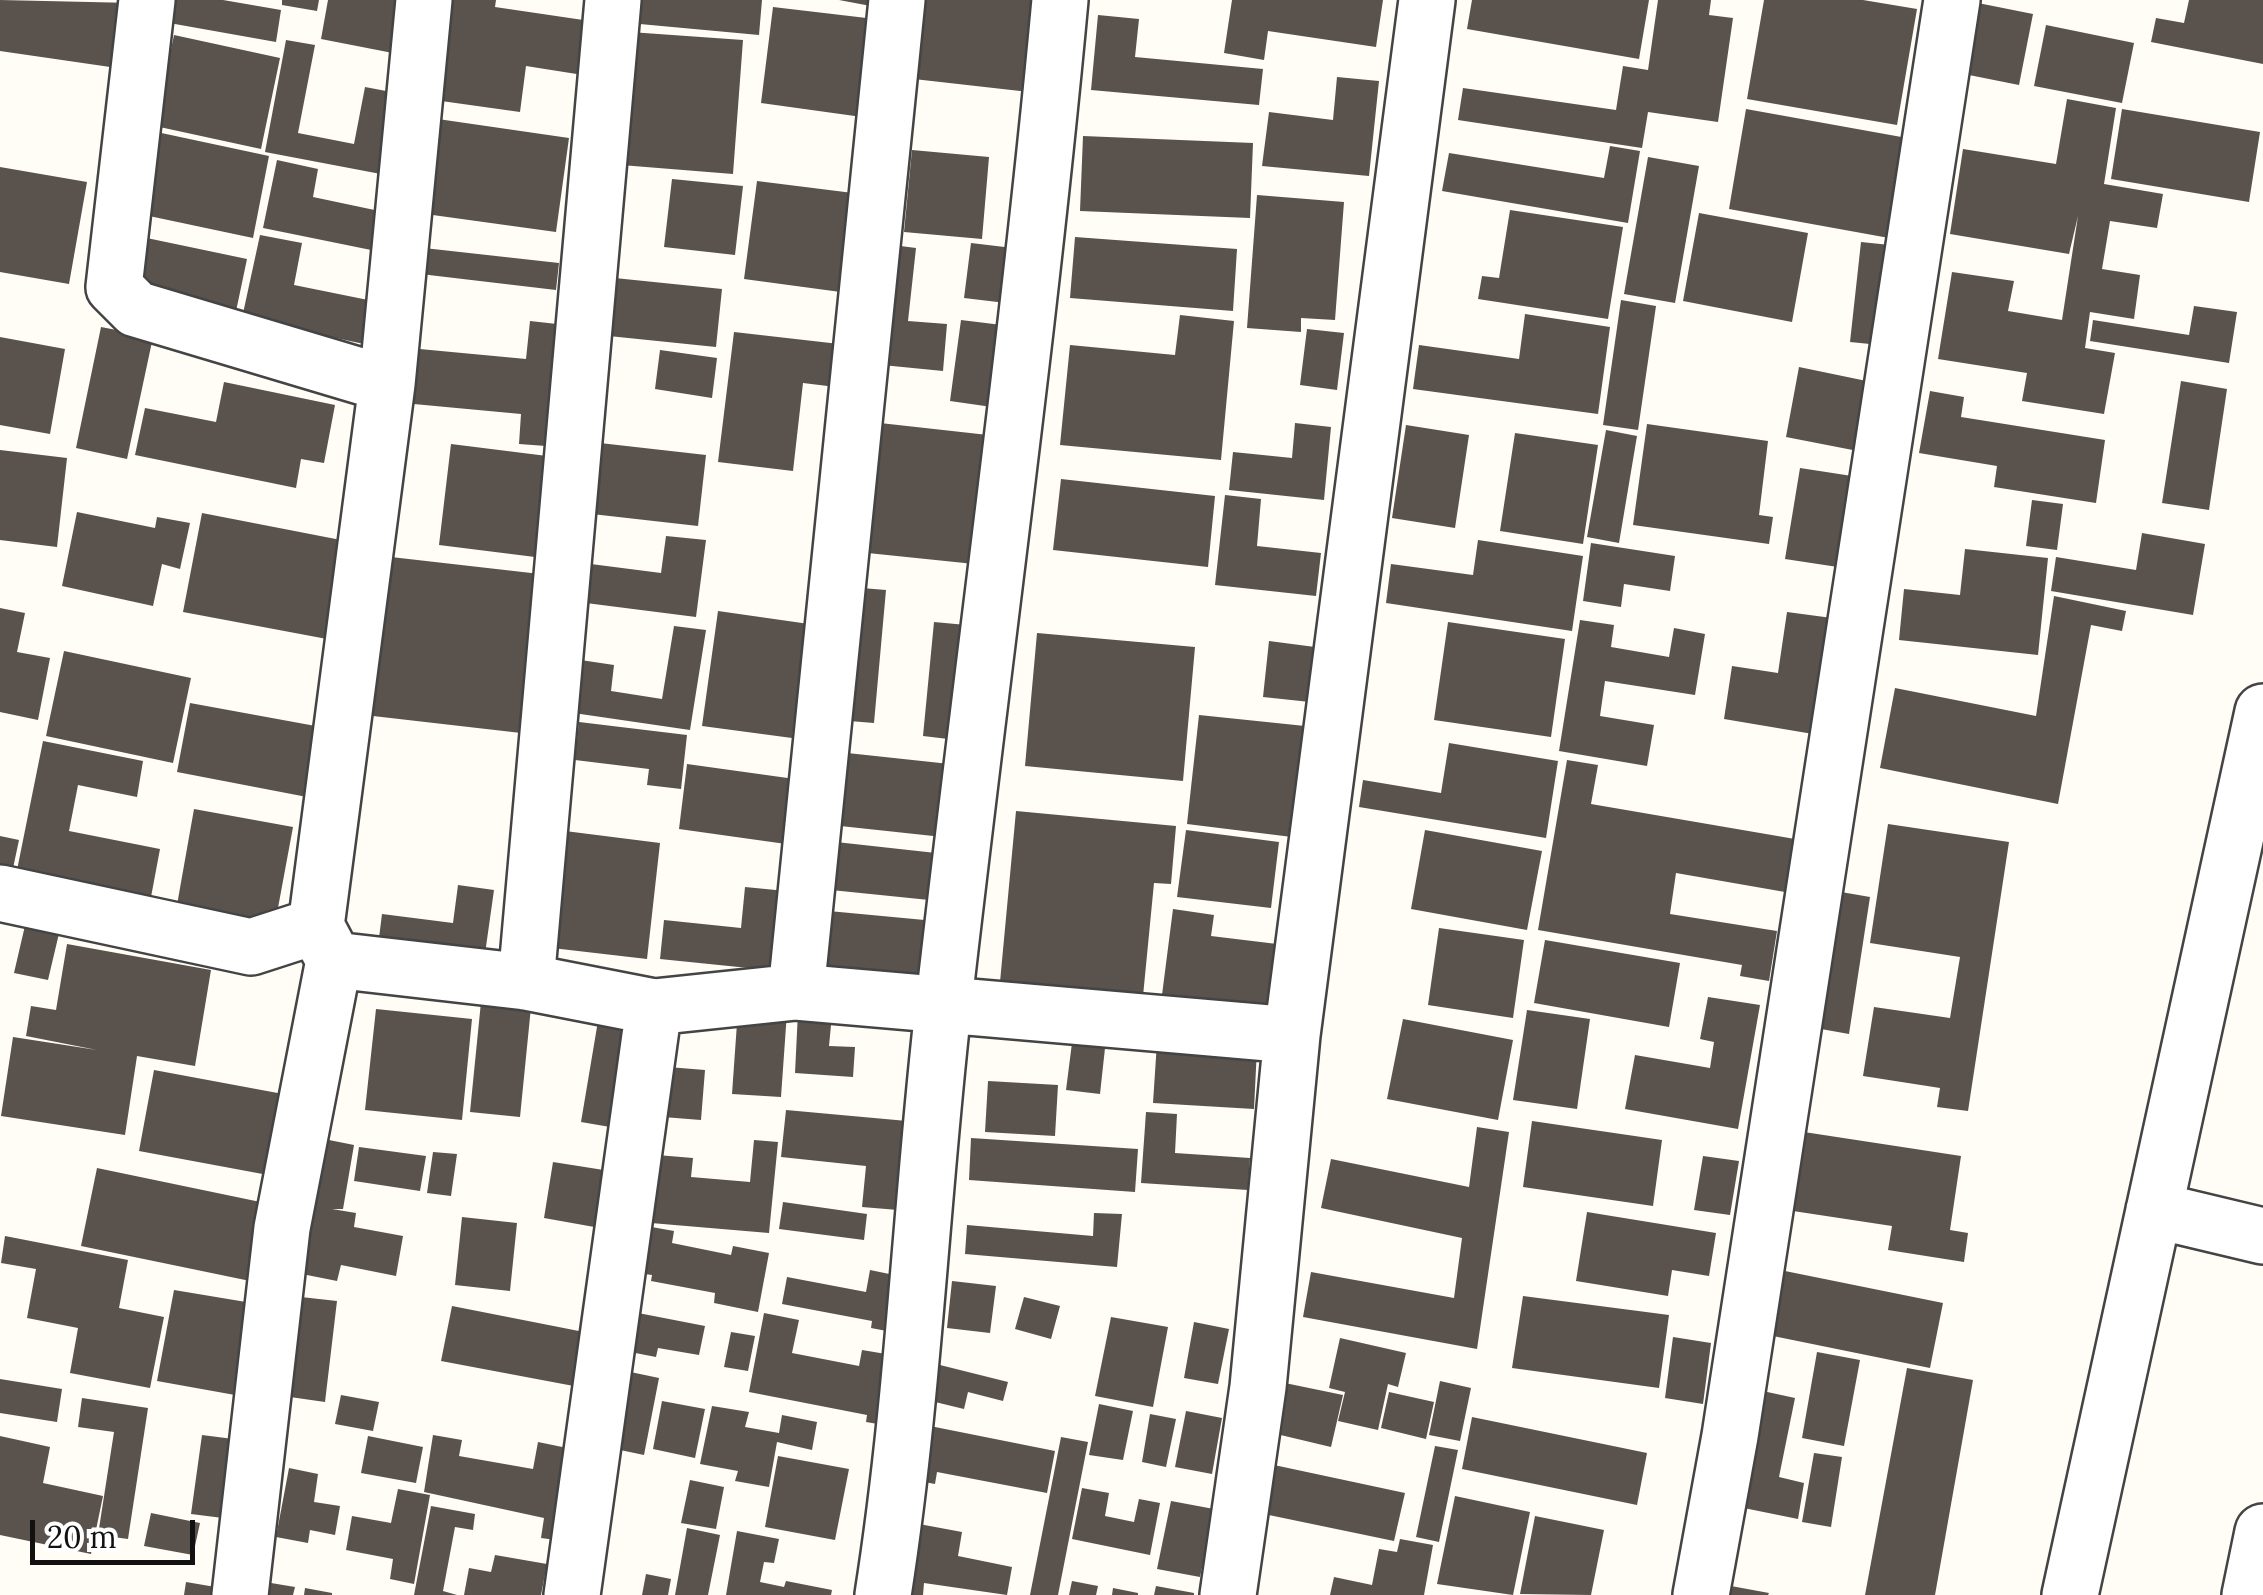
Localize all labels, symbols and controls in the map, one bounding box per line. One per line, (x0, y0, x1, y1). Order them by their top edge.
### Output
scale bar (35, 1500, 200, 1562)
text: 20 m (47, 1518, 116, 1556)

